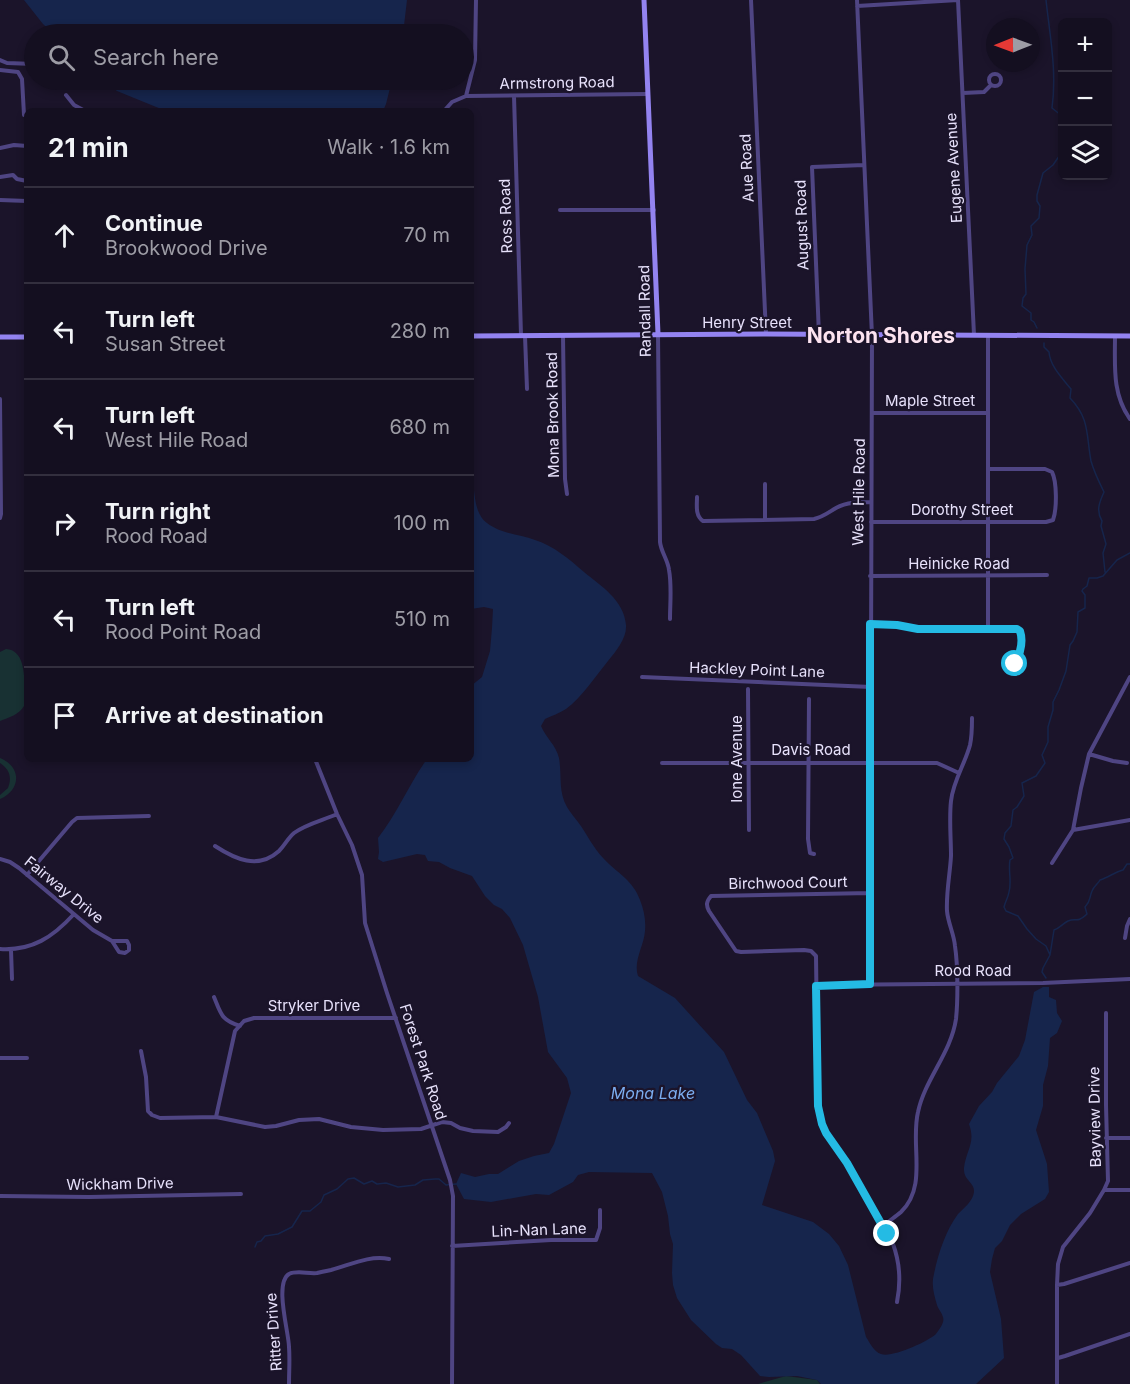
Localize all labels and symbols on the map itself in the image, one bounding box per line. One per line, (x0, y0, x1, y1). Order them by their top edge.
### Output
north arrow (986, 18, 1040, 72)
street label: Armstrong Road (499, 72, 615, 93)
street label: Eugene Avenue (941, 112, 966, 224)
street label: Aue Road (735, 133, 758, 203)
street label: Ross Road (495, 178, 516, 254)
street label: August Road (790, 179, 813, 271)
street label: Randall Road (634, 265, 655, 357)
street label: Henry Street (702, 313, 792, 332)
district label: Norton Shores (807, 323, 955, 348)
street label: Mona Brook Road (542, 352, 563, 478)
street label: Maple Street (885, 391, 975, 410)
street label: West Hile Road (848, 438, 869, 546)
street label: Dorothy Street (911, 500, 1013, 519)
street label: Heinicke Road (908, 554, 1010, 573)
route start (1001, 650, 1027, 676)
street label: Hackley Point Lane (689, 658, 825, 681)
street label: Ione Avenue (727, 715, 746, 803)
street label: Davis Road (771, 740, 851, 759)
street label: Fairway Drive (21, 852, 108, 927)
street label: Birchwood Court (728, 872, 848, 893)
street label: Rood Road (934, 961, 1012, 980)
street label: Stryker Drive (268, 996, 360, 1015)
street label: Forest Park Road (396, 1001, 451, 1122)
street label: Bayview Drive (1084, 1066, 1105, 1168)
water label: Mona Lake (611, 1083, 695, 1103)
street label: Wickham Drive (66, 1173, 174, 1194)
street label: Lin-Nan Lane (491, 1218, 587, 1241)
route end (873, 1220, 899, 1246)
street label: Ritter Drive (261, 1292, 286, 1372)

